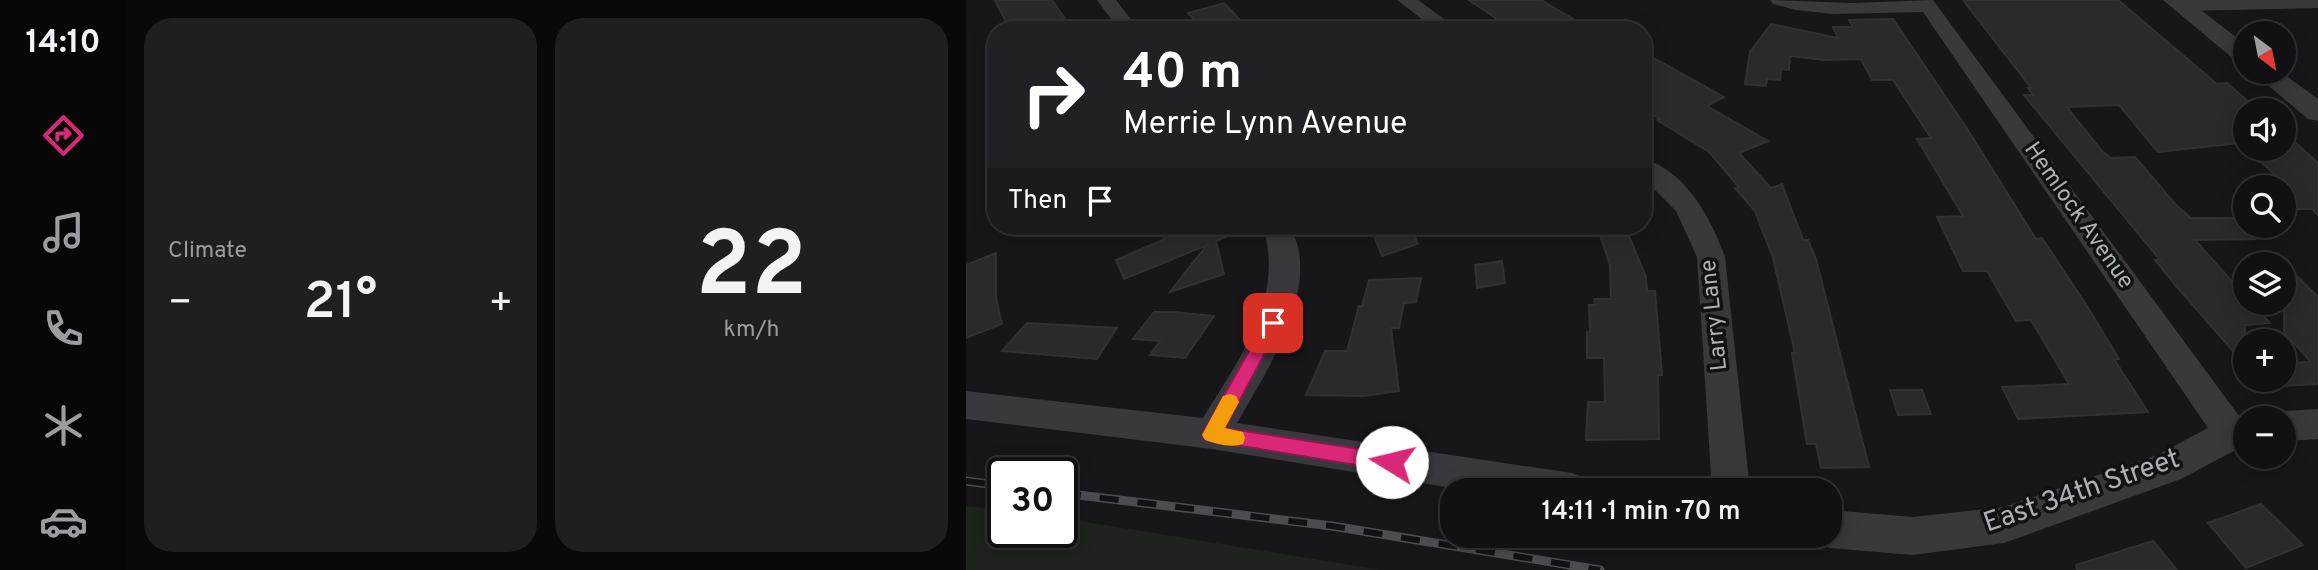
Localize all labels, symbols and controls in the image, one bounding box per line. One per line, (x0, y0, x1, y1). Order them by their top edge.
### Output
north arrow (2233, 21, 2296, 84)
map controls (2233, 21, 2296, 469)
text: 14:10 (25, 24, 101, 64)
text: 40 m (1123, 44, 1242, 106)
icon: right (1008, 49, 1099, 140)
button: sound (2233, 98, 2296, 161)
text: Merrie Lynn Avenue (1123, 105, 1407, 145)
icon: directions (39, 111, 88, 160)
street label: Hemlock Avenue (2017, 137, 2139, 295)
button: search (2233, 175, 2296, 238)
icon: arrive (1081, 182, 1119, 220)
text: Then (1008, 185, 1067, 218)
icon: music (39, 208, 88, 257)
text: 22 (696, 213, 807, 328)
text: Climate (168, 237, 247, 266)
button: layers (2233, 252, 2296, 315)
street label: Larry Lane (1695, 258, 1735, 372)
text: 21° (304, 271, 377, 337)
text: − (168, 280, 193, 329)
text: + (488, 280, 513, 329)
pin (1243, 293, 1303, 353)
icon: phone (39, 304, 88, 353)
icon: arrive (1254, 304, 1292, 342)
text: km/h (724, 316, 779, 345)
button: + (2233, 329, 2296, 392)
icon: climate (39, 401, 88, 450)
button: − (2233, 406, 2296, 469)
position arrow (1355, 425, 1429, 499)
street label: East 34th Street (1979, 442, 2185, 542)
speed limit sign: 30 (987, 457, 1078, 548)
text: 14:11 · 1 min · 70 m (1542, 496, 1740, 529)
icon: car (39, 497, 88, 546)

